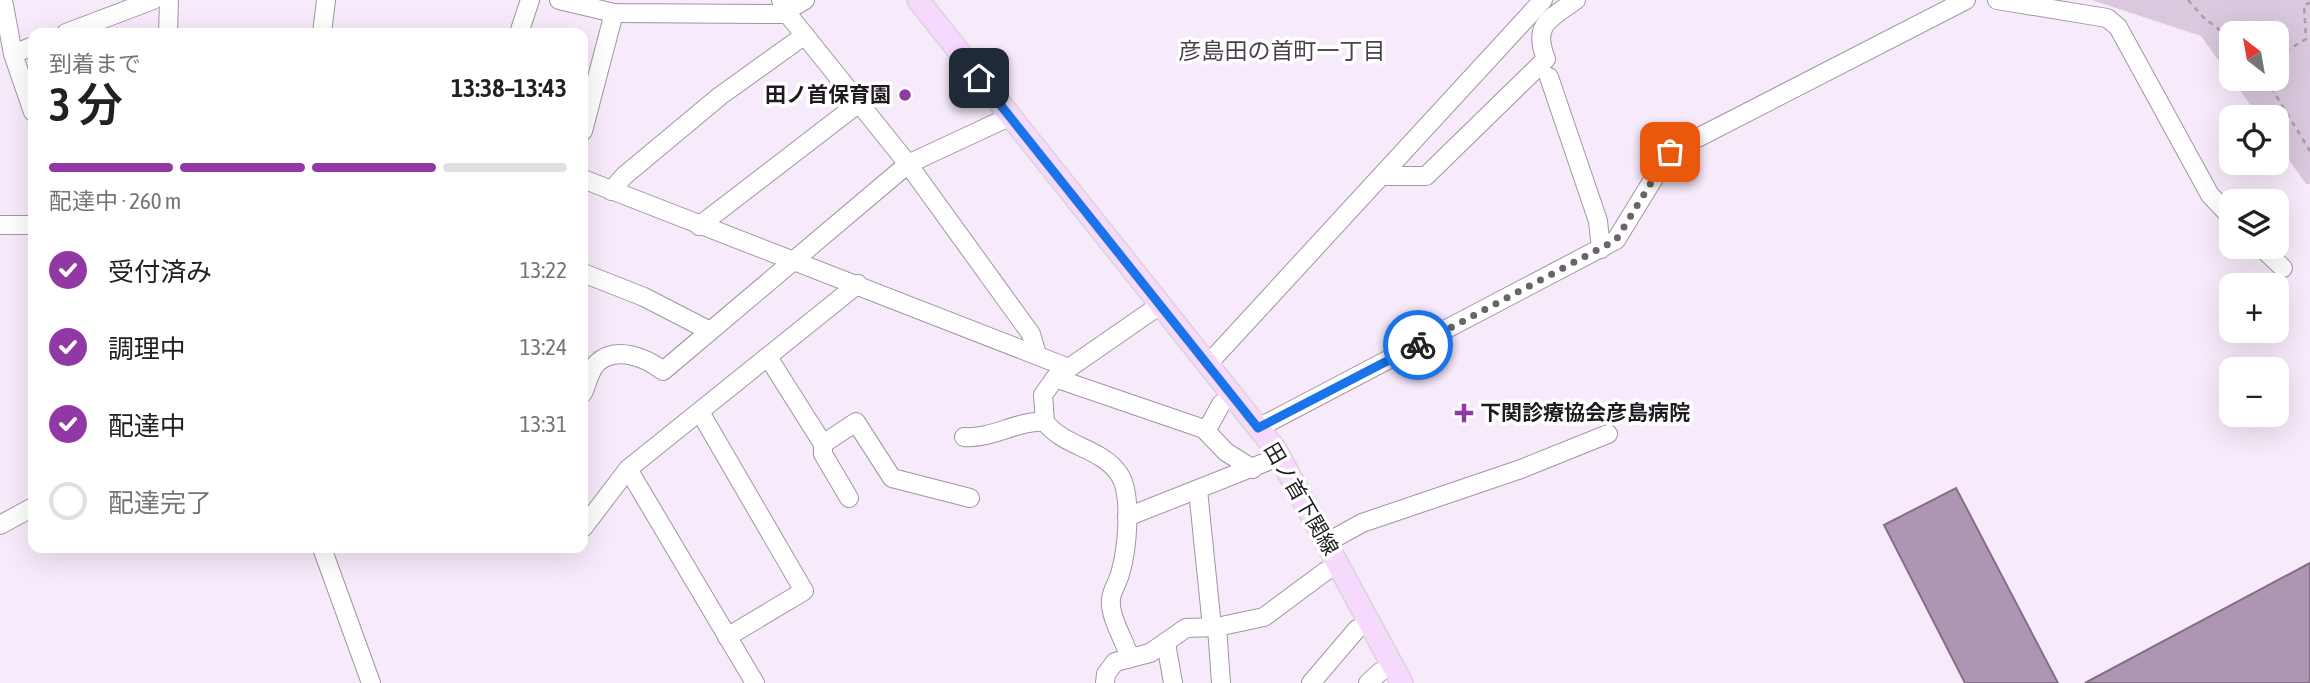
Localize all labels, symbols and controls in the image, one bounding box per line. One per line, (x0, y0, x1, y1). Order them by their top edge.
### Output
north arrow (2219, 21, 2289, 91)
map controls (2219, 21, 2289, 427)
district label: 彦島田の首町一丁目 (1179, 38, 1386, 64)
pin (949, 48, 1009, 108)
text: 到着まで (49, 51, 141, 77)
icon: home (960, 59, 998, 97)
text: 13:38–13:43 (451, 73, 567, 103)
text: 3 分 (49, 78, 123, 131)
place label: 田ノ首保育園 (765, 82, 891, 106)
marker: 田ノ首保育園 (897, 87, 913, 103)
button: locate (2219, 105, 2289, 175)
pin (1640, 122, 1700, 182)
icon: bag (1651, 133, 1689, 171)
text: 配達中 · 260 m (49, 188, 181, 214)
button: layers (2219, 189, 2289, 259)
icon: check (49, 251, 87, 289)
text: 受付済み (108, 257, 212, 287)
text: 13:22 (520, 257, 567, 283)
button: + (2219, 273, 2289, 343)
courier (1383, 310, 1453, 380)
icon: bike (1399, 326, 1437, 364)
icon: check (49, 328, 87, 366)
text: 調理中 (108, 334, 186, 364)
text: 13:24 (520, 334, 567, 360)
button: − (2219, 357, 2289, 427)
place label: 下関診療協会彦島病院 (1480, 400, 1690, 424)
marker: 下関診療協会彦島病院 (1454, 403, 1474, 423)
icon: check (49, 405, 87, 443)
text: 配達中 (108, 411, 186, 441)
text: 13:31 (520, 411, 567, 437)
street label: 田ノ首下関線 (1260, 438, 1344, 559)
text: 配達完了 (108, 488, 212, 518)

